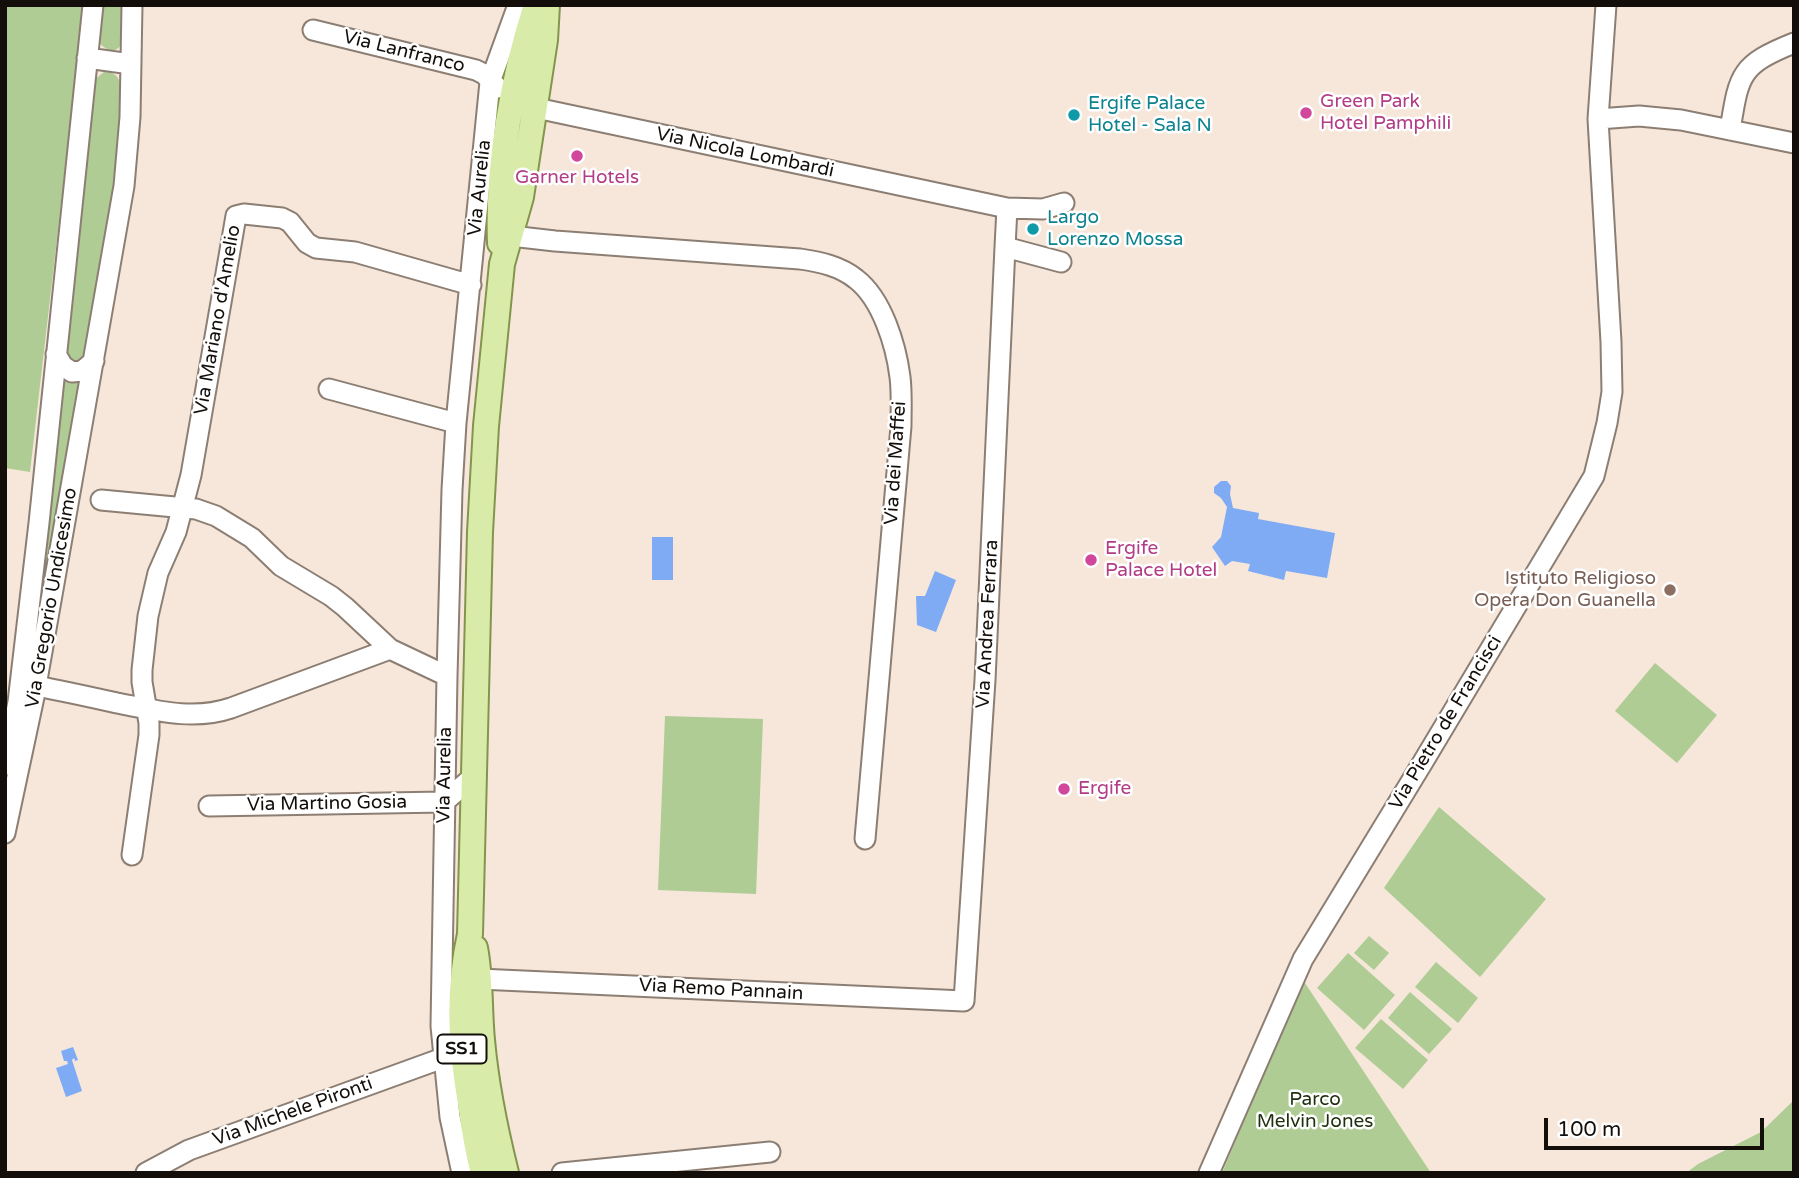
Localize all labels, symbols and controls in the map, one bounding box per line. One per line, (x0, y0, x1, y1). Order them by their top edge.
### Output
street label: Via Lanfranco (341, 26, 467, 78)
place label: Green Park Hotel Pamphili (1320, 91, 1451, 135)
place label: Ergife Palace Hotel - Sala N (1088, 93, 1212, 137)
marker: Green Park Hotel Pamphili (1298, 105, 1314, 121)
marker: Ergife Palace Hotel - Sala N (1066, 107, 1082, 123)
street label: Via Nicola Lombardi (654, 123, 836, 183)
street label: Via Aurelia (464, 139, 496, 237)
marker: Garner Hotels (569, 148, 585, 164)
place label: Garner Hotels (515, 167, 639, 189)
place label: Largo Lorenzo Mossa (1047, 207, 1183, 251)
marker: Largo Lorenzo Mossa (1025, 221, 1041, 237)
street label: Via Mariano d'Amelio (190, 223, 246, 417)
street label: Via dei Maffei (880, 400, 912, 526)
street label: Via Gregorio Undicesimo (21, 486, 83, 710)
place label: Ergife Palace Hotel (1105, 538, 1217, 582)
street label: Via Andrea Ferrara (972, 539, 1004, 709)
marker: Ergife Palace Hotel (1083, 552, 1099, 568)
place label: Istituto Religioso Opera Don Guanella (1474, 568, 1656, 612)
marker: Istituto Religioso Opera Don Guanella (1662, 582, 1678, 598)
street label: Via Pietro de Francisci (1385, 632, 1507, 814)
street label: Via Aurelia (433, 726, 457, 824)
place label: Ergife (1078, 778, 1131, 800)
marker: Ergife (1056, 781, 1072, 797)
street label: Via Martino Gosia (247, 791, 407, 817)
street label: Via Remo Pannain (638, 974, 804, 1006)
road number: SS1 (438, 1034, 486, 1064)
street label: Via Michele Pironti (210, 1072, 376, 1152)
park label: Parco Melvin Jones (1257, 1089, 1373, 1133)
scale bar (1547, 1104, 1768, 1148)
text: 100 m (1557, 1117, 1621, 1142)

